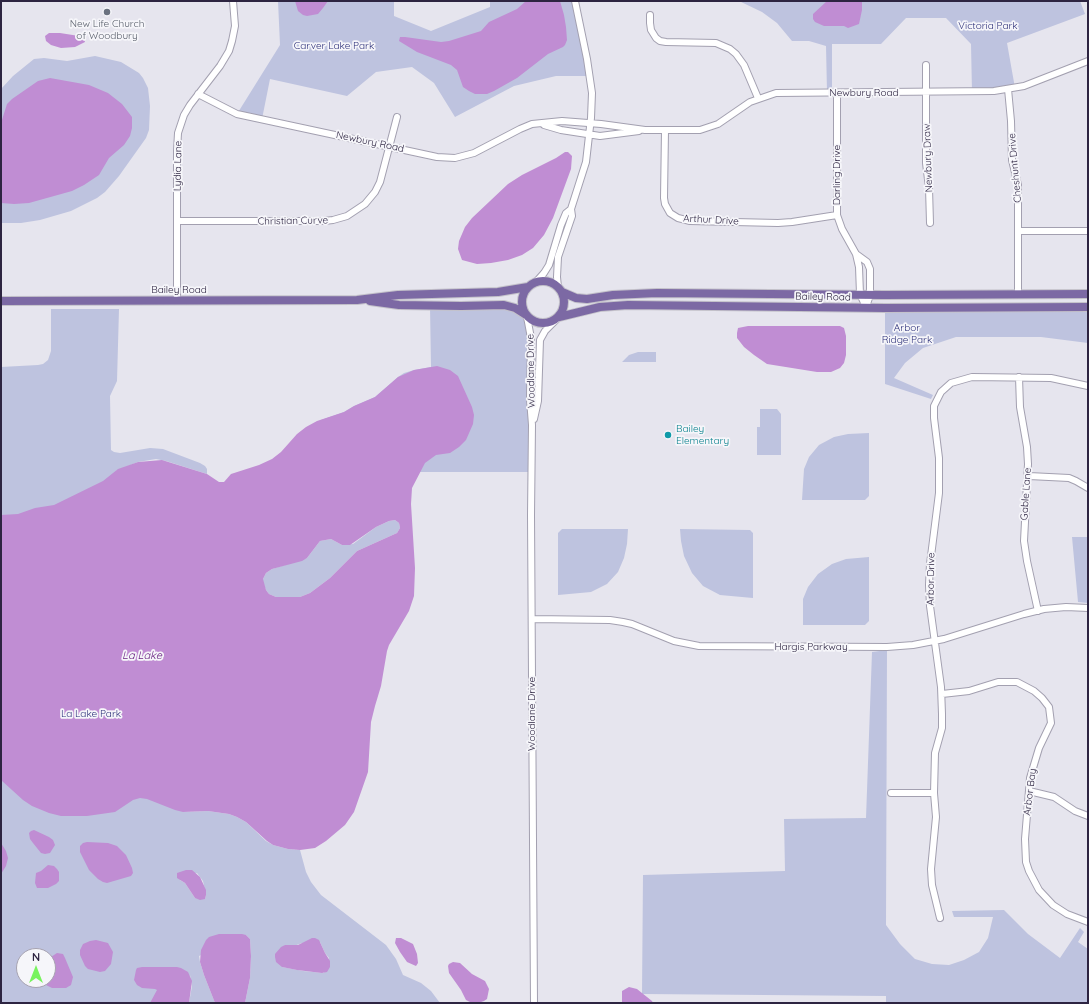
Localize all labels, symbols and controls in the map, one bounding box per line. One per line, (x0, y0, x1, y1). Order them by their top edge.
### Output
marker: New Life Church of Woodbury (102, 7, 112, 17)
place label: New Life Church of Woodbury (70, 18, 144, 42)
park label: Victoria Park (958, 20, 1018, 32)
park label: Carver Lake Park (294, 40, 374, 52)
street label: Newbury Road (829, 87, 899, 99)
street label: Newbury Draw (921, 123, 935, 193)
street label: Newbury Road (335, 129, 405, 155)
street label: Cheshunt Drive (1006, 133, 1024, 203)
street label: Lydia Lane (172, 141, 184, 191)
street label: Darling Drive (831, 145, 843, 205)
street label: Arthur Drive (683, 213, 739, 227)
street label: Christian Curve (258, 214, 328, 228)
street label: Bailey Road (151, 284, 207, 296)
street label: Bailey Road (795, 291, 851, 303)
park label: Arbor Ridge Park (882, 322, 932, 346)
street label: Woodlane Drive (524, 334, 538, 408)
place label: Bailey Elementary (676, 423, 729, 446)
marker: Bailey Elementary (663, 430, 673, 440)
street label: Gable Lane (1018, 467, 1034, 521)
street label: Arbor Drive (925, 552, 937, 606)
street label: Hargis Parkway (774, 641, 848, 653)
water label: La Lake (122, 649, 162, 663)
street label: Woodlane Drive (526, 677, 538, 751)
park label: La Lake Park (61, 708, 121, 720)
street label: Arbor Bay (1021, 768, 1039, 816)
north arrow (16, 948, 56, 988)
text: N (32, 950, 40, 964)

